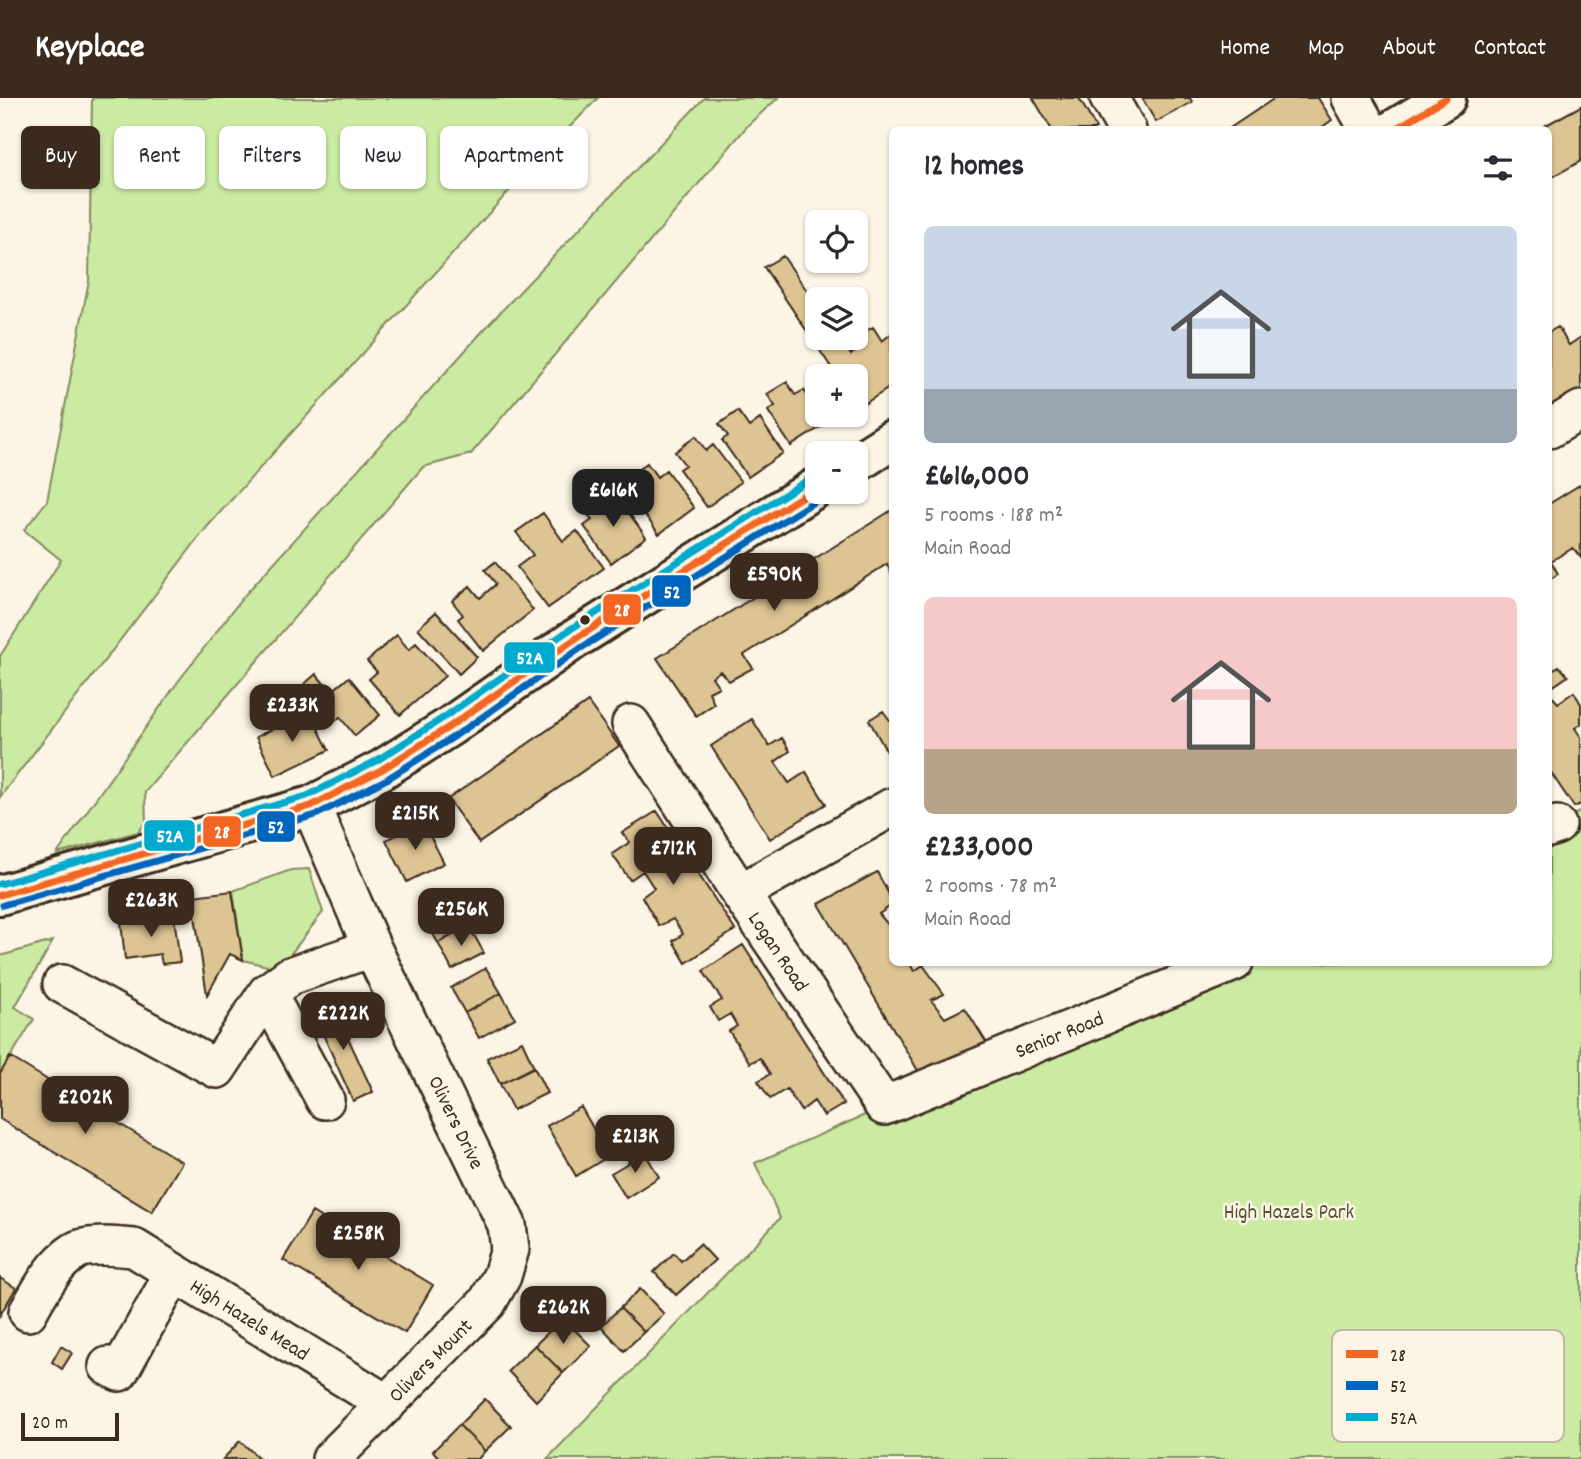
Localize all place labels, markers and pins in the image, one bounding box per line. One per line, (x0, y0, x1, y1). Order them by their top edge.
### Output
pin: £616K (564, 470, 662, 529)
pin: £590K (725, 554, 823, 613)
unlabelled marker (578, 613, 592, 627)
pin: £233K (243, 684, 341, 744)
pin: £215K (366, 792, 464, 852)
pin: £712K (624, 828, 722, 887)
pin: £263K (102, 880, 200, 939)
pin: £256K (412, 888, 510, 948)
pin: £222K (294, 992, 392, 1052)
pin: £202K (36, 1076, 134, 1136)
pin: £213K (586, 1116, 684, 1175)
pin: £258K (309, 1212, 407, 1272)
pin: £262K (514, 1286, 612, 1346)

